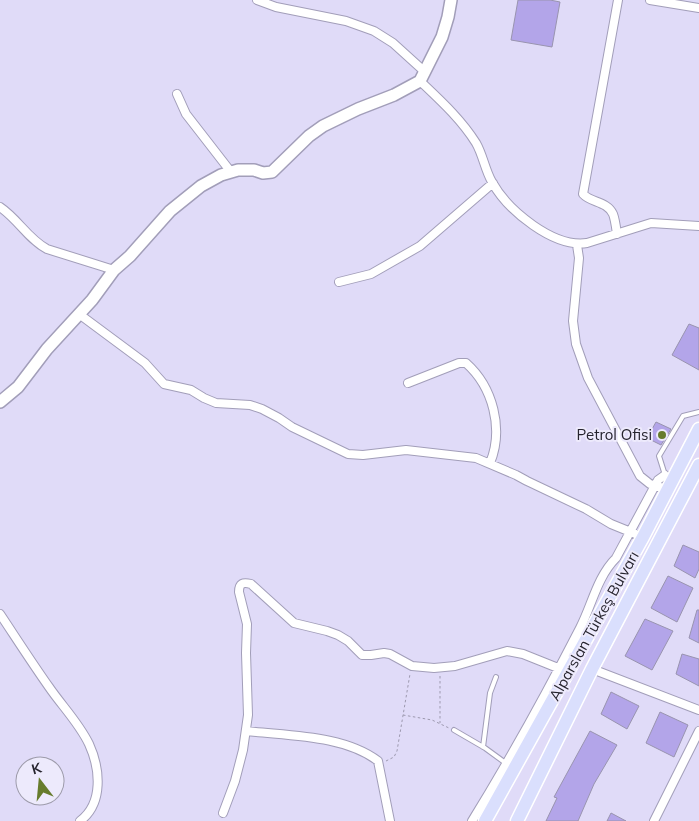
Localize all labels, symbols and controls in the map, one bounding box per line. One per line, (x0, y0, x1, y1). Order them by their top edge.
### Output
place label: Petrol Ofisi (577, 425, 652, 444)
marker: Petrol Ofisi (656, 429, 668, 441)
street label: Alparslan Türkeş Bulvarı (545, 548, 643, 704)
north arrow (15, 756, 65, 806)
text: K (29, 758, 44, 778)

